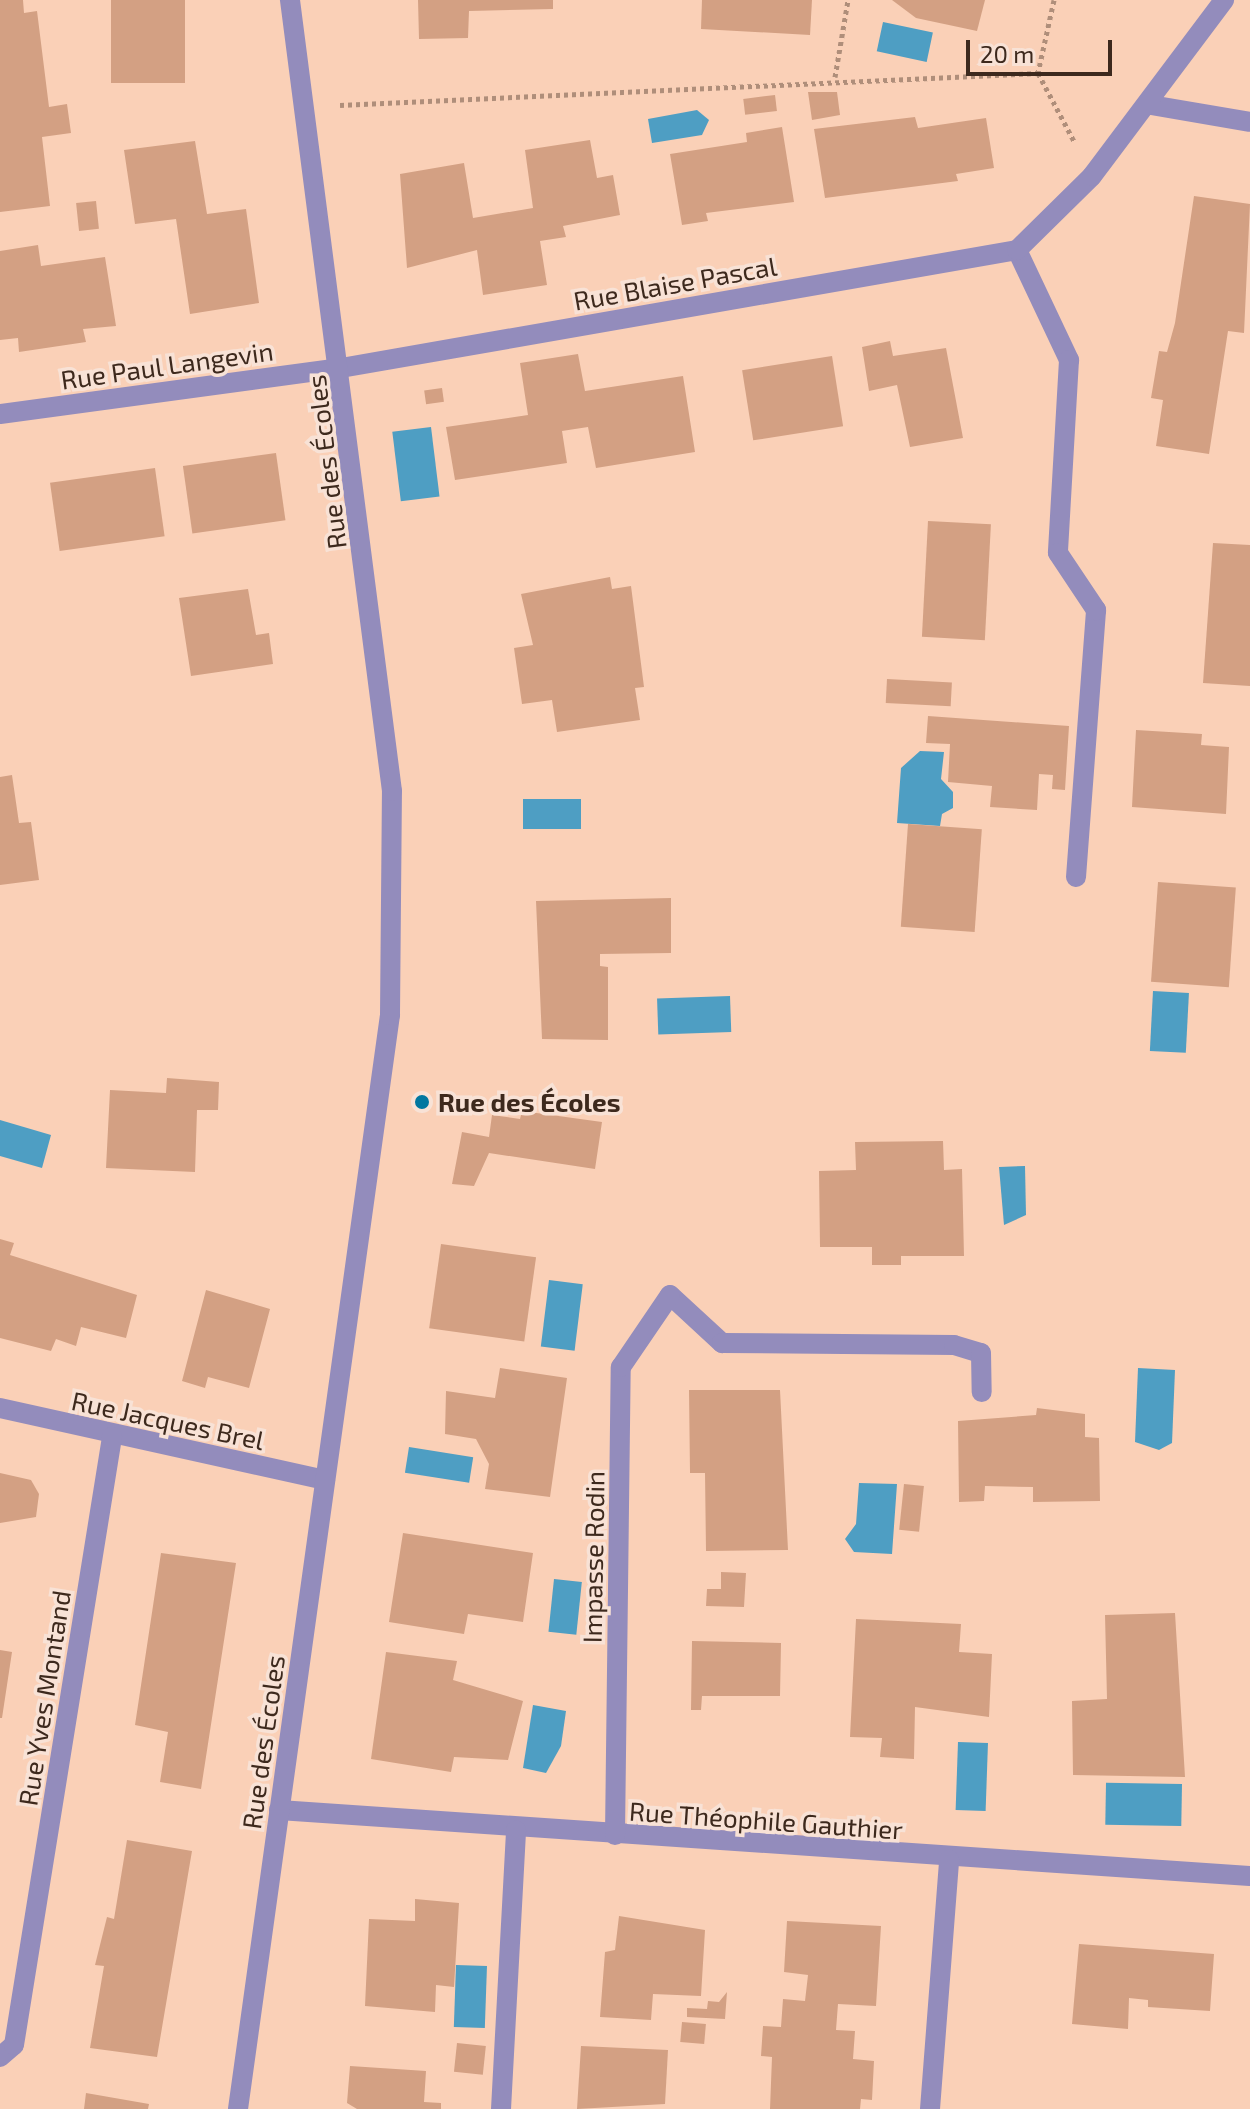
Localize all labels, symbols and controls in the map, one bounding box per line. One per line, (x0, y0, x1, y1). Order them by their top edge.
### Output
scale bar (970, 24, 1116, 74)
text: 20 m (980, 39, 1034, 68)
street label: Rue Blaise Pascal (571, 250, 779, 316)
street label: Rue Paul Langevin (58, 335, 276, 395)
street label: Rue des Écoles (300, 373, 352, 551)
place label: Rue des Écoles (438, 1086, 620, 1118)
marker: Rue des Écoles (413, 1093, 431, 1111)
street label: Rue Jacques Brel (69, 1384, 267, 1456)
street label: Impasse Rodin (576, 1471, 610, 1643)
street label: Rue Yves Montand (12, 1588, 76, 1808)
street label: Rue des Écoles (235, 1653, 291, 1831)
street label: Rue Théophile Gauthier (628, 1795, 904, 1845)

